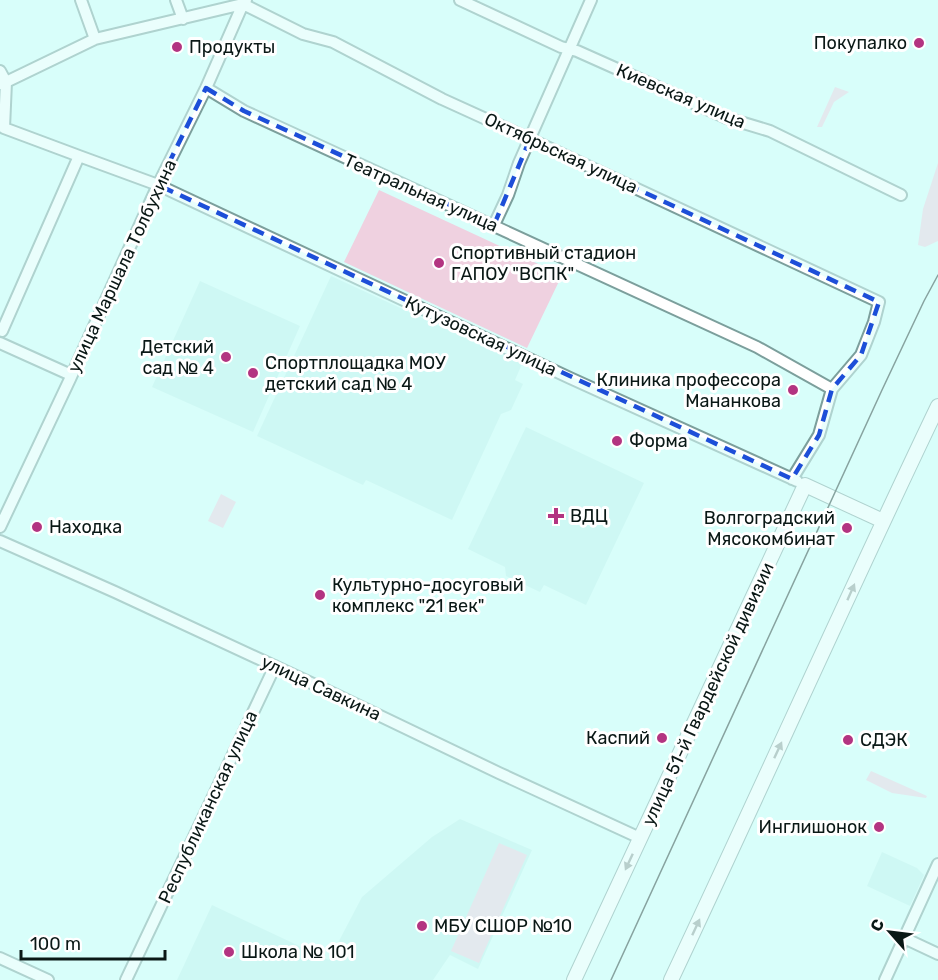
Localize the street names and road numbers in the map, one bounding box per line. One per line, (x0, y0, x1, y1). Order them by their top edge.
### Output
street label: Киевская улица (613, 59, 749, 133)
street label: Октябрьская улица (481, 108, 641, 198)
street label: Театральная улица (340, 149, 502, 237)
street label: улица Маршала Толбухина (63, 156, 181, 376)
street label: Кутузовская улица (402, 291, 560, 381)
street label: улица 51-й Гвардейской дивизии (637, 559, 779, 829)
street label: улица Савкина (258, 651, 384, 725)
street label: Республиканская улица (154, 707, 262, 907)

